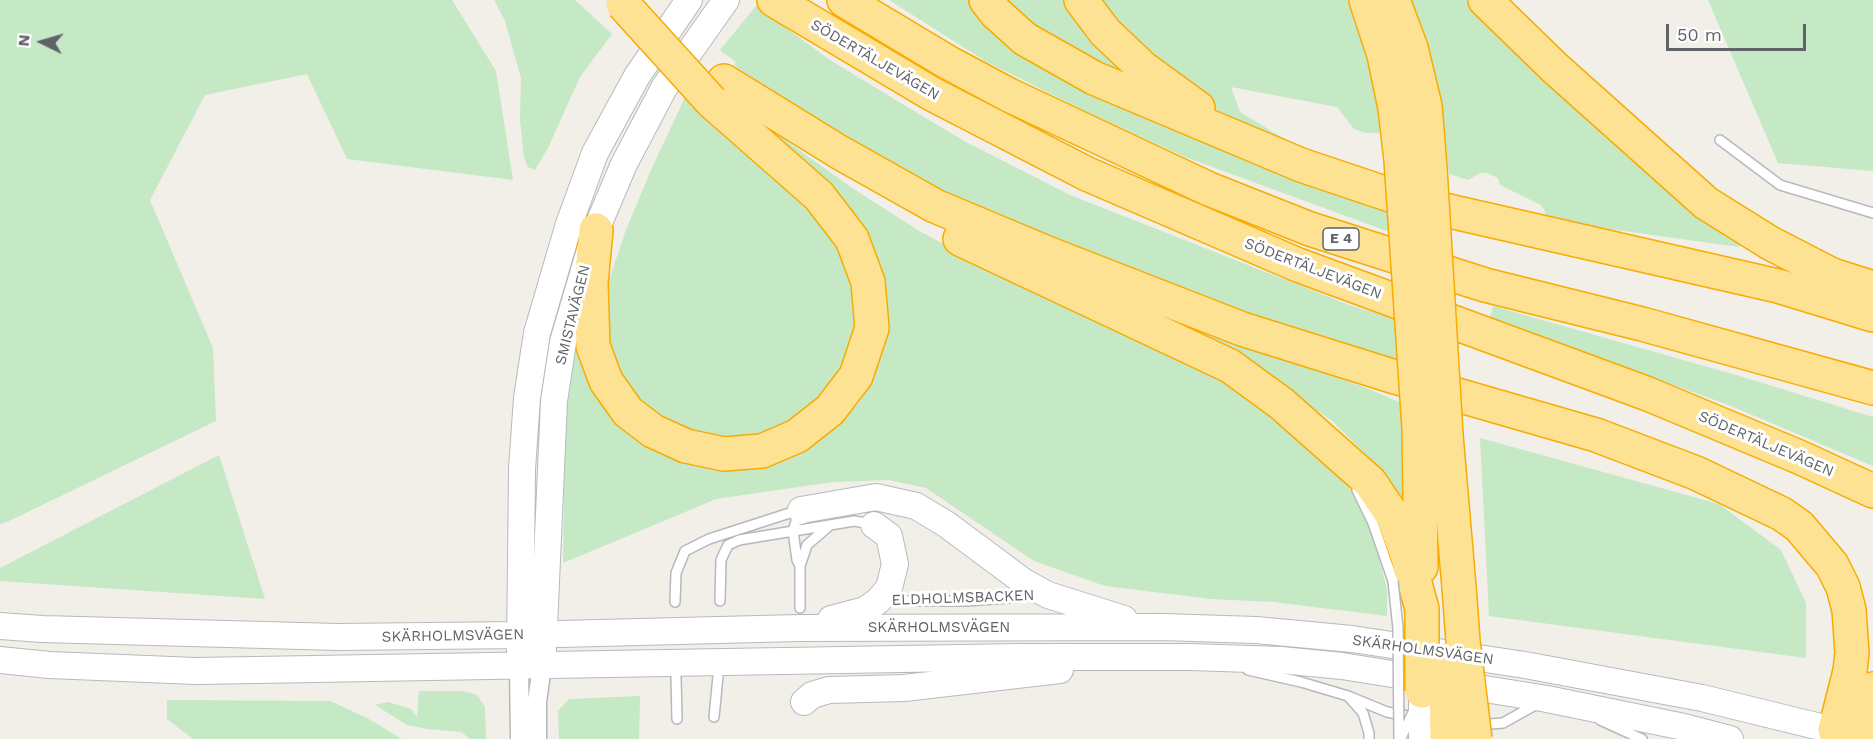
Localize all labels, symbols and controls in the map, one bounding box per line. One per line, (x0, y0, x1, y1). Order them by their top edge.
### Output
north arrow (12, 12, 72, 72)
scale bar (1669, 12, 1808, 50)
street label: SÖDERTÄLJEVÄGEN (808, 16, 942, 104)
text: 50 m (1677, 24, 1722, 45)
text: N (14, 34, 34, 47)
road number: E 4 (1323, 228, 1359, 250)
street label: SÖDERTÄLJEVÄGEN (1242, 235, 1384, 303)
street label: SMISTAVÄGEN (552, 263, 594, 367)
street label: SÖDERTÄLJEVÄGEN (1696, 407, 1836, 481)
street label: ELDHOLMSBACKEN (891, 587, 1035, 609)
street label: SKÄRHOLMSVÄGEN (868, 619, 1010, 637)
street label: SKÄRHOLMSVÄGEN (382, 626, 524, 646)
street label: SKÄRHOLMSVÄGEN (1351, 631, 1495, 669)

